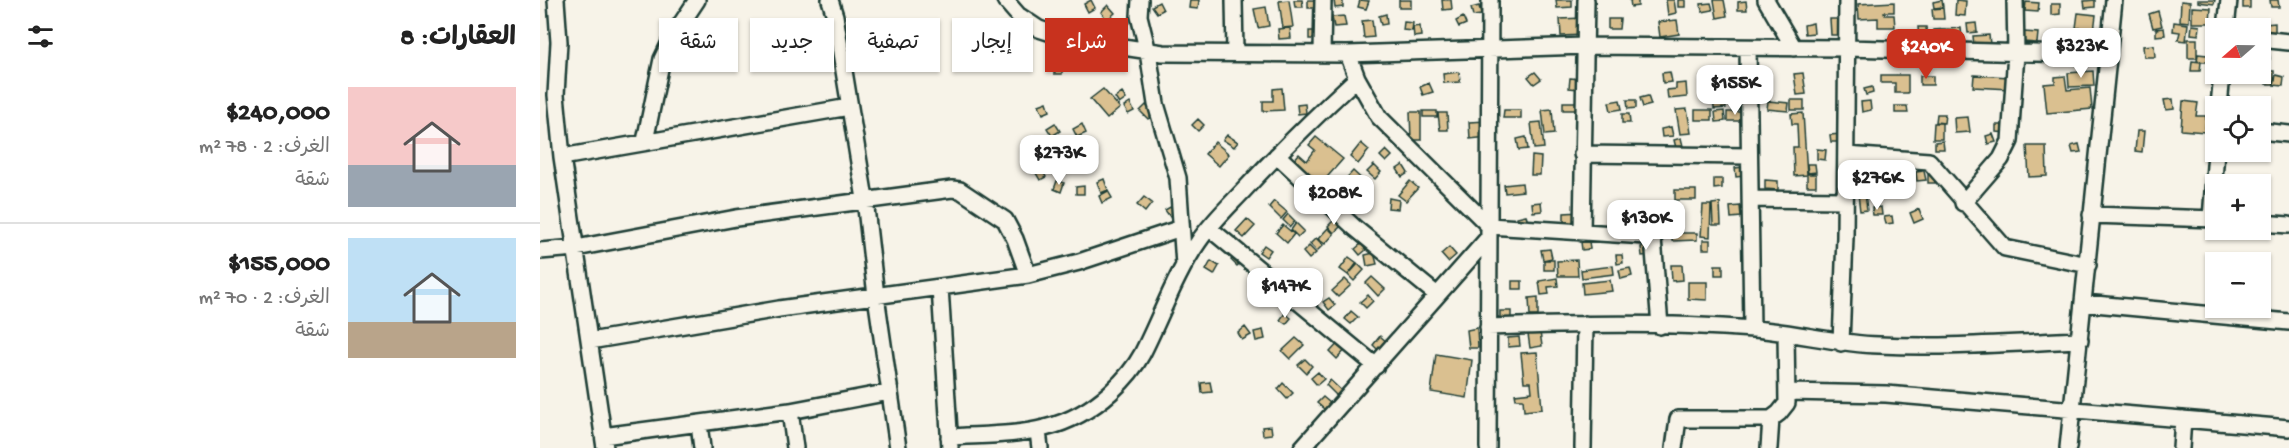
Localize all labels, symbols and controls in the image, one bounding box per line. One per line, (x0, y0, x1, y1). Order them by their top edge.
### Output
chip: شقة (659, 18, 738, 72)
chip: جديد (750, 18, 834, 72)
chip: تصفية (846, 18, 940, 72)
chip: إيجار (952, 18, 1033, 72)
chip: شراء (1045, 18, 1128, 72)
north arrow (2205, 18, 2271, 84)
map controls (2205, 18, 2271, 318)
icon: filters (24, 20, 57, 53)
text: العقارات: 8 (400, 24, 516, 55)
pin: $323K (2039, 28, 2123, 79)
pin: $240K (1884, 29, 1968, 80)
text: $323K (2056, 36, 2106, 59)
text: $240K (1901, 37, 1951, 60)
pin: $155K (1693, 65, 1777, 116)
text: $155K (1710, 73, 1760, 96)
button: locate (2205, 96, 2271, 162)
text: $240,000 (226, 99, 330, 130)
icon: home (396, 111, 468, 183)
pin: $273K (1017, 135, 1101, 186)
text: الغرف: 2 · 78 m² (199, 137, 330, 160)
text: $273K (1034, 143, 1084, 166)
pin: $276K (1835, 160, 1919, 211)
text: $276K (1852, 168, 1902, 191)
text: شقة (295, 170, 330, 193)
button: + (2205, 174, 2271, 240)
pin: $208K (1292, 175, 1376, 226)
text: $208K (1308, 183, 1360, 206)
pin: $130K (1604, 200, 1688, 251)
text: $130K (1621, 208, 1671, 231)
text: $155,000 (228, 250, 330, 281)
button: − (2205, 252, 2271, 318)
icon: home (396, 262, 468, 334)
pin: $147K (1243, 268, 1327, 319)
text: $147K (1261, 276, 1309, 299)
text: الغرف: 2 · 70 m² (199, 288, 330, 311)
text: شقة (295, 321, 330, 344)

